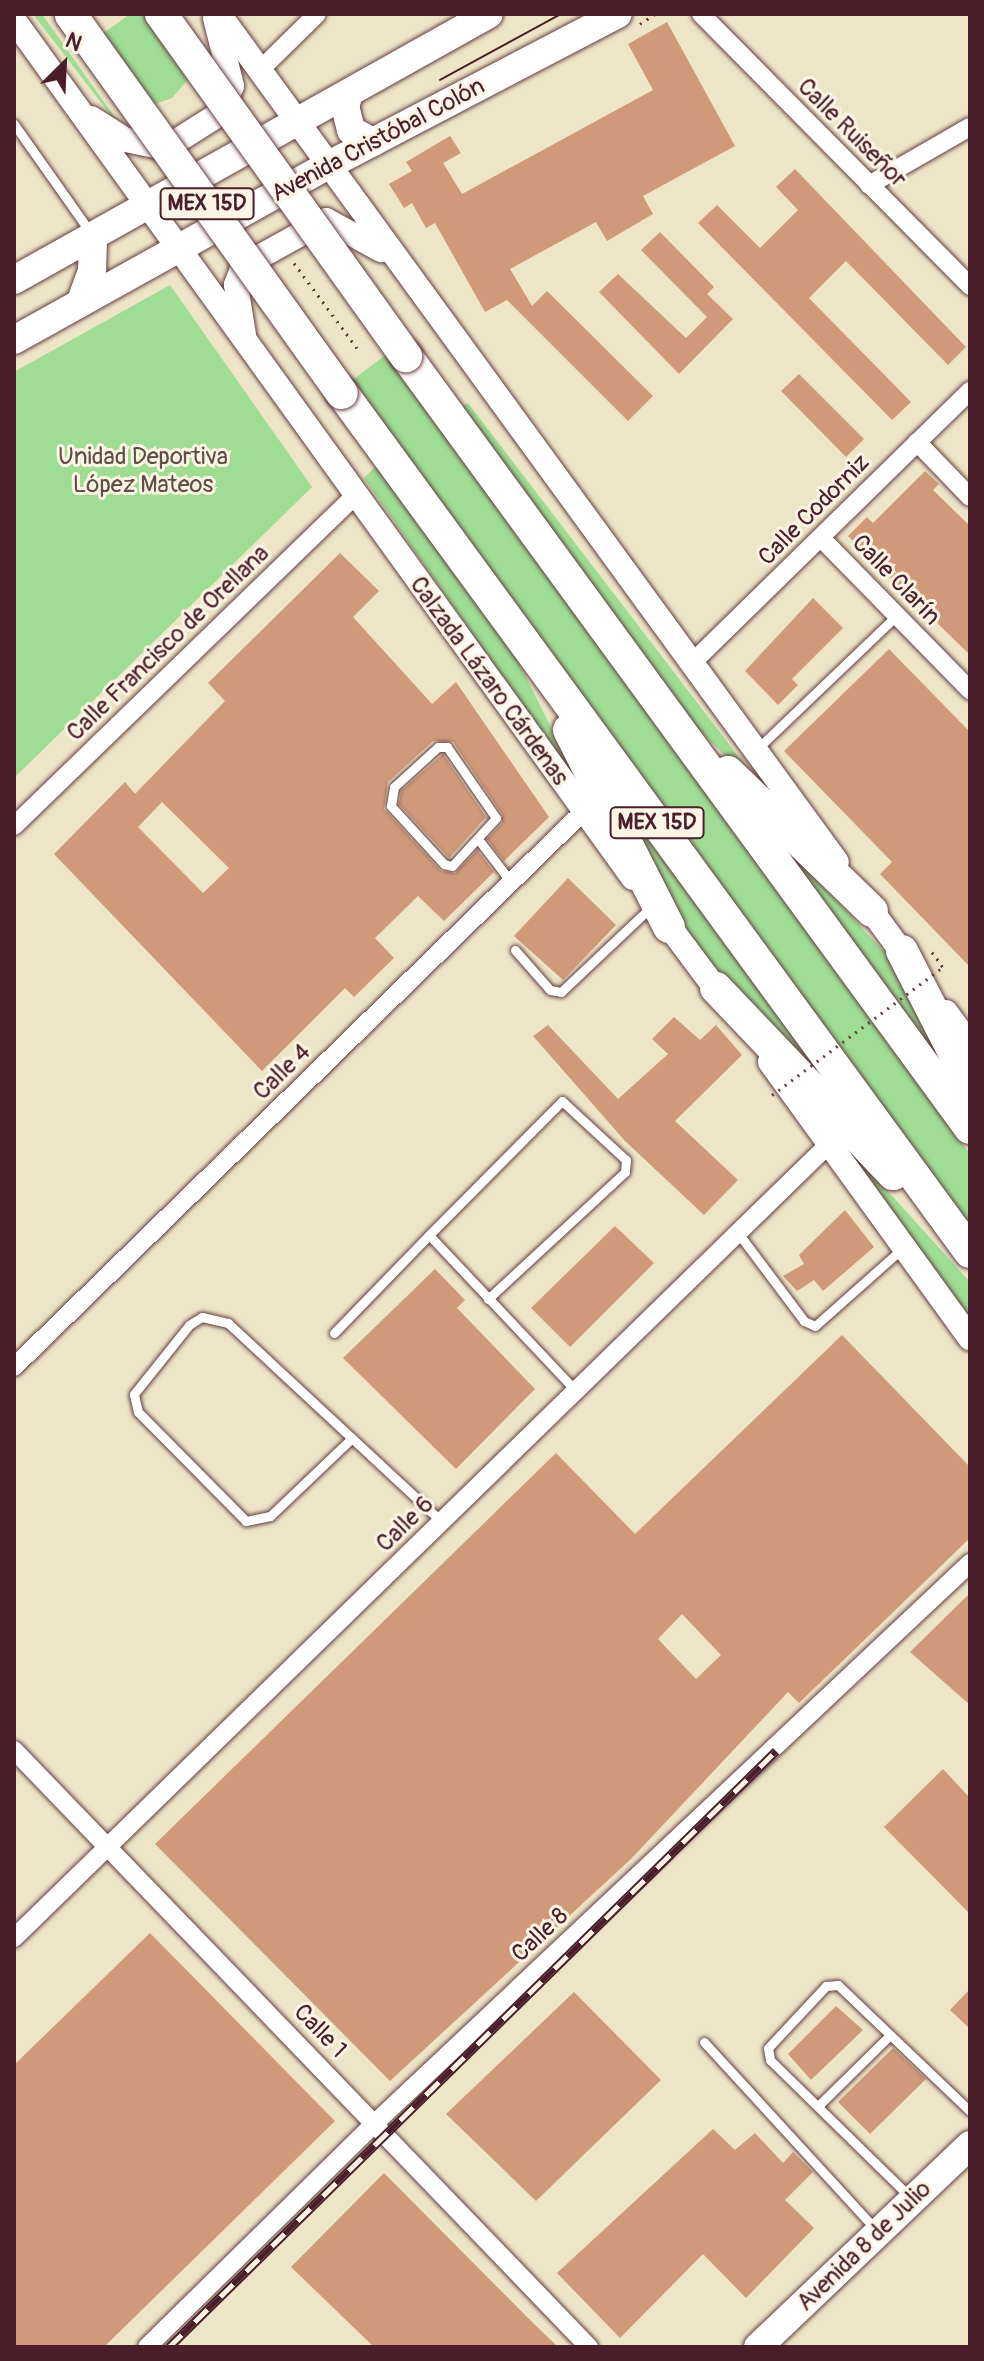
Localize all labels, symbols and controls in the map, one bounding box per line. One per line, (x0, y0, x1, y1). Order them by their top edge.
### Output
north arrow (24, 24, 104, 104)
text: N (61, 26, 86, 58)
street label: Avenida Cristóbal Colón (266, 72, 490, 208)
street label: Calle Ruiseñor (791, 72, 913, 194)
road number: MEX 15D (159, 186, 255, 222)
park label: Unidad Deportiva López Mateos (58, 443, 228, 499)
street label: Calle Codorniz (752, 448, 876, 572)
street label: Calle Clarín (846, 529, 946, 631)
street label: Calle Francisco de Orellana (61, 539, 275, 747)
street label: Calzada Lázaro Cárdenas (404, 571, 574, 791)
road number: MEX 15D (609, 805, 705, 841)
street label: Calle 4 (247, 1038, 317, 1106)
street label: Calle 6 (370, 1490, 440, 1558)
street label: Calle 8 (506, 1902, 574, 1968)
street label: Calle 1 (287, 1998, 353, 2064)
street label: Avenida 8 de Julio (791, 2175, 937, 2317)

